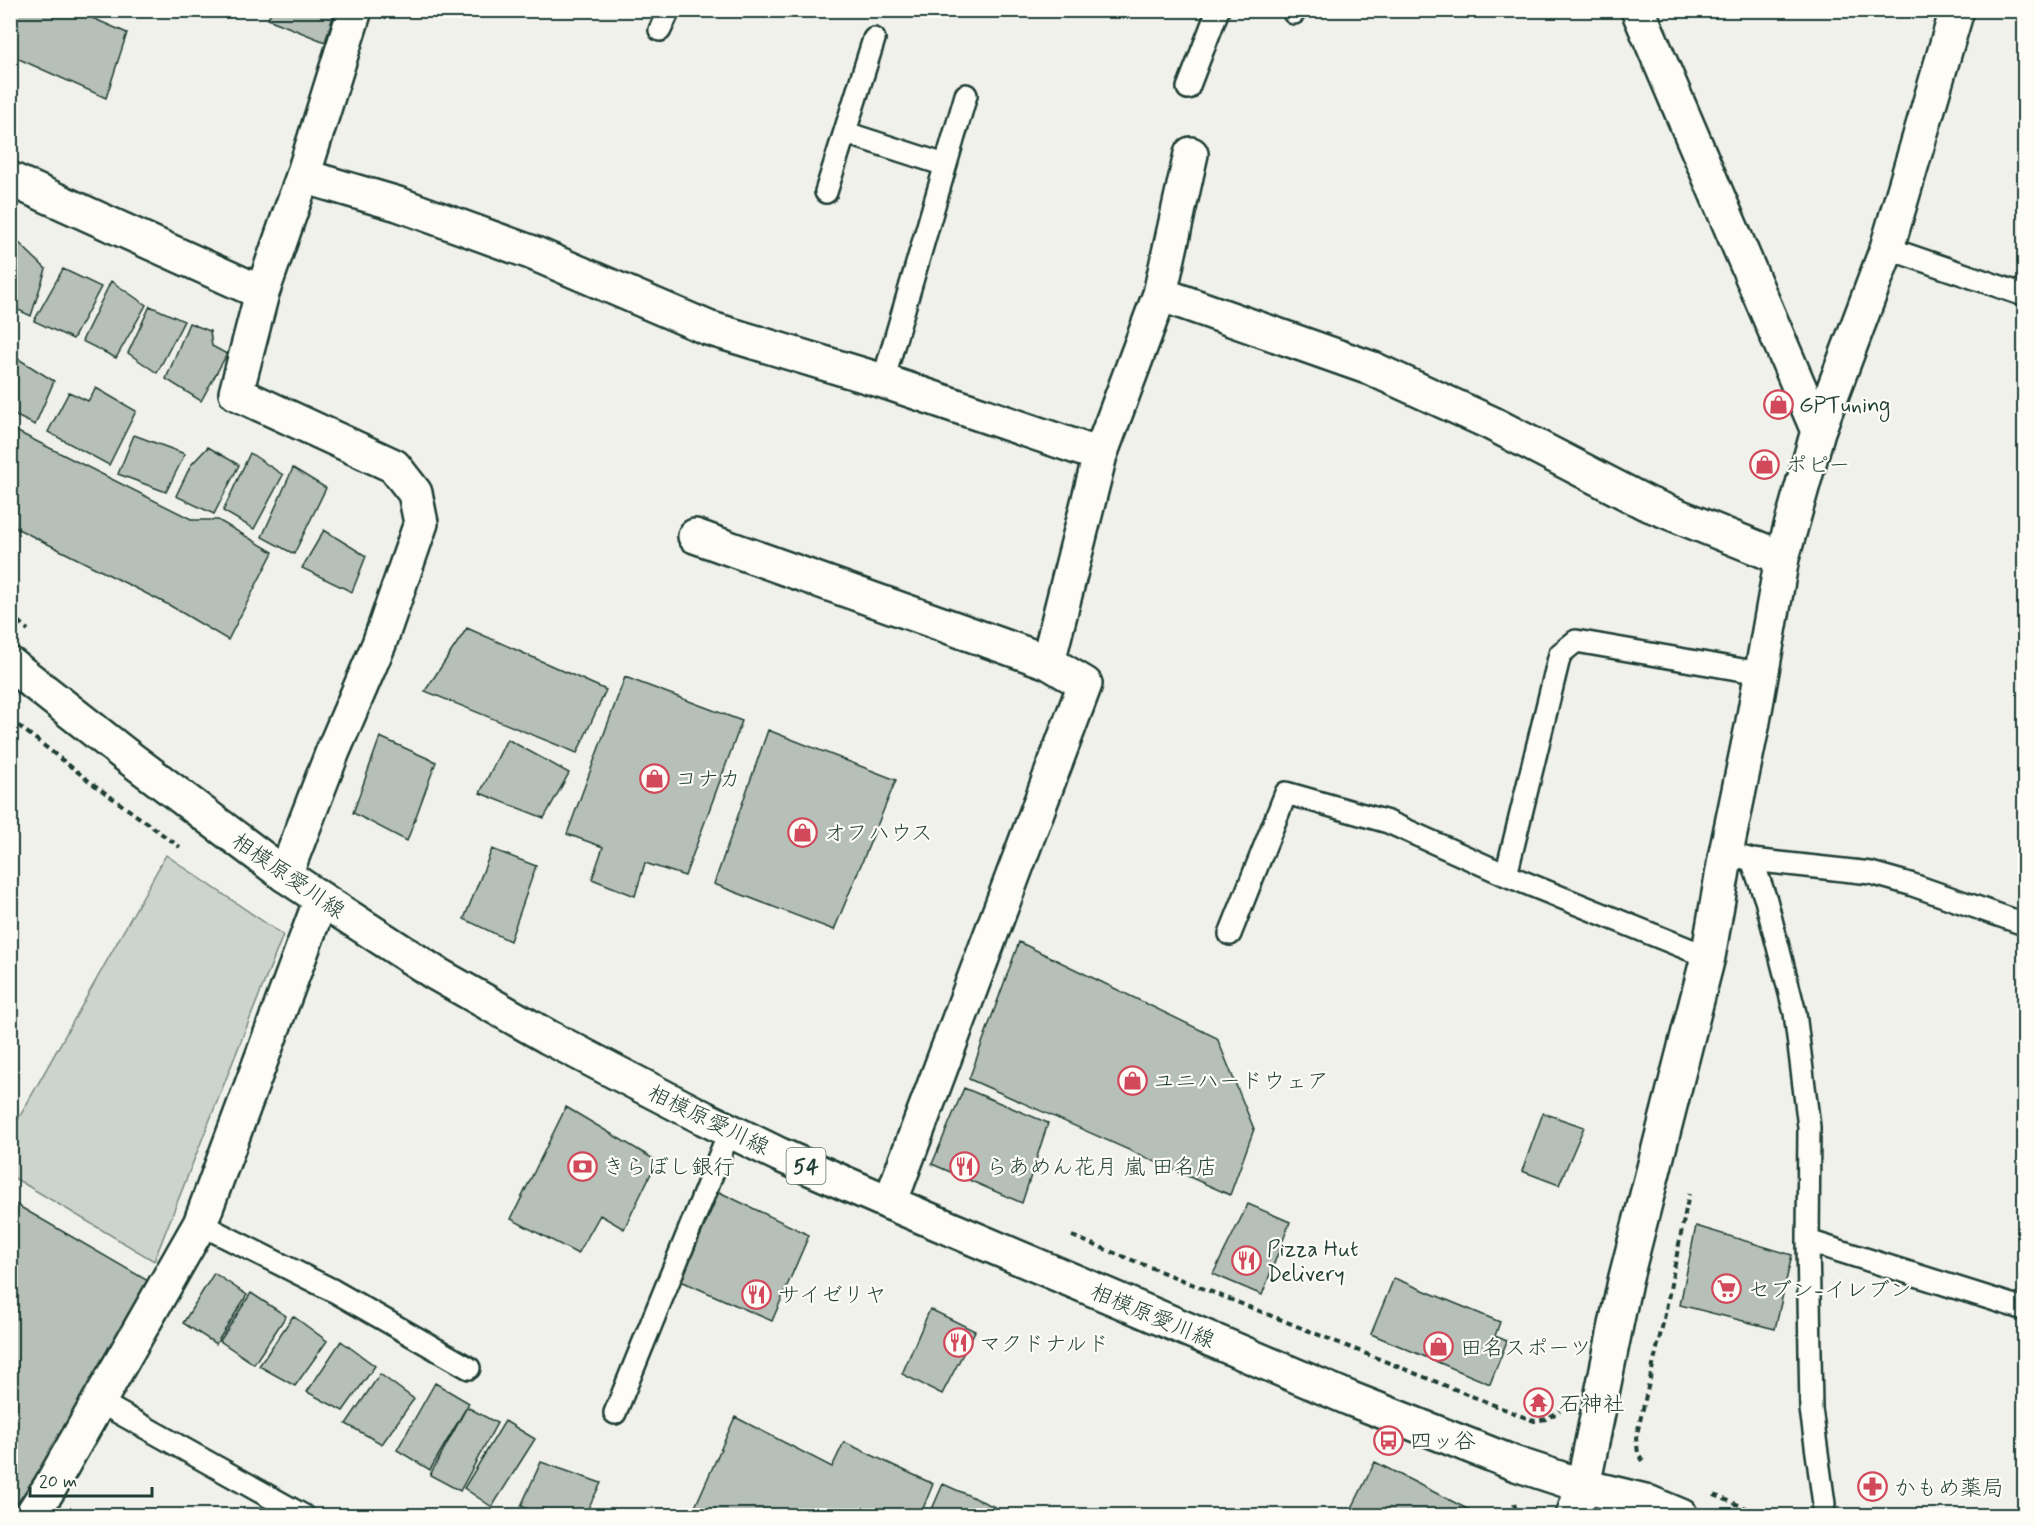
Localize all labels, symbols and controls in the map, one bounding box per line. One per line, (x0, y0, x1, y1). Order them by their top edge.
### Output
shop icon: GPTuning (1762, 388, 1794, 420)
place label: GPTuning (1799, 392, 1890, 423)
shop icon: ポピー (1748, 448, 1780, 480)
place label: ポピー (1785, 452, 1850, 480)
shop icon: コナカ (638, 762, 670, 794)
place label: コナカ (675, 766, 741, 794)
shop icon: オフハウス (787, 816, 819, 848)
place label: オフハウス (824, 820, 933, 848)
street label: 相模原愛川線 (226, 827, 350, 926)
shop icon: ユニハードウェア (1116, 1064, 1148, 1096)
place label: ユニハードウェア (1153, 1068, 1329, 1096)
street label: 相模原愛川線 (643, 1079, 774, 1162)
road number: 54 (786, 1148, 826, 1184)
bank icon: きらぼし銀行 (566, 1150, 598, 1182)
restaurant icon: らあめん花月 嵐 田名店 (949, 1150, 981, 1182)
place label: きらぼし銀行 (603, 1154, 735, 1182)
place label: らあめん花月 嵐 田名店 (986, 1154, 1217, 1182)
place label: Pizza Hut Delivery (1267, 1236, 1358, 1289)
restaurant icon: Pizza Hut Delivery (1230, 1245, 1262, 1277)
supermarket icon: セブン-イレブン (1711, 1273, 1743, 1305)
place label: セブン-イレブン (1748, 1277, 1912, 1305)
restaurant icon: サイゼリヤ (741, 1278, 773, 1310)
street label: 相模原愛川線 (1086, 1278, 1218, 1356)
place label: サイゼリヤ (778, 1282, 887, 1310)
restaurant icon: マクドナルド (942, 1327, 974, 1359)
place label: マクドナルド (979, 1331, 1109, 1359)
shop icon: 田名スポーツ (1423, 1331, 1455, 1363)
place label: 田名スポーツ (1460, 1335, 1592, 1363)
temple icon: 石神社 (1522, 1387, 1554, 1419)
place label: 石神社 (1559, 1391, 1625, 1419)
bus stop icon: 四ッ谷 (1373, 1424, 1405, 1456)
place label: 四ッ谷 (1410, 1428, 1476, 1456)
scale bar (30, 1460, 152, 1498)
text: 20 m (39, 1470, 77, 1494)
pharmacy icon: かもめ薬局 (1857, 1471, 1889, 1503)
place label: かもめ薬局 (1894, 1475, 2004, 1503)

